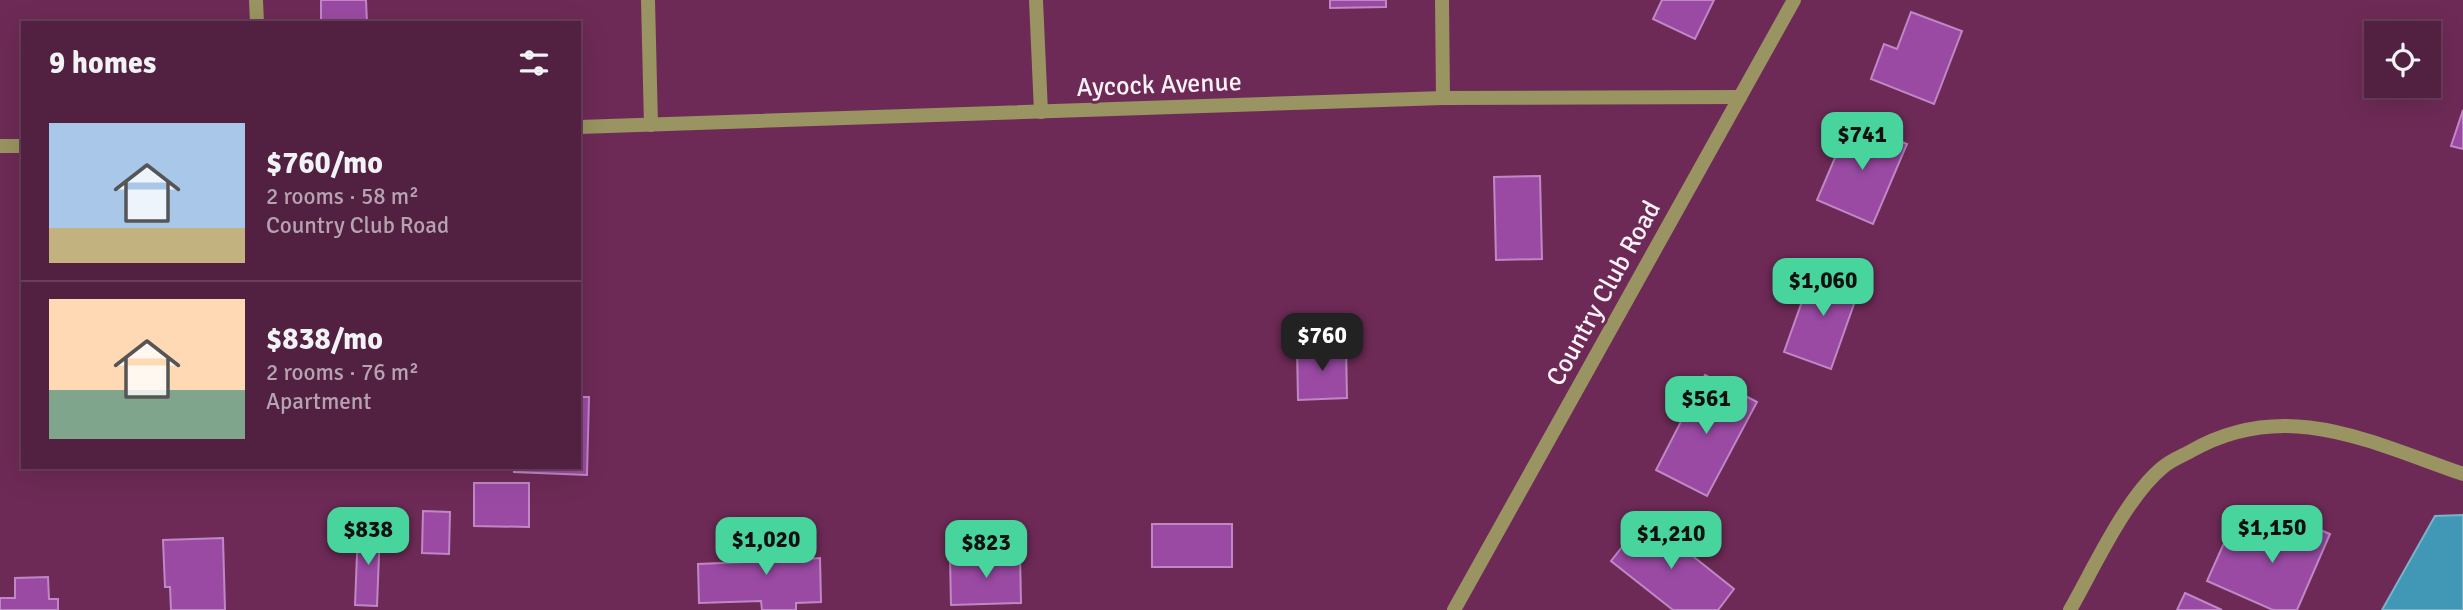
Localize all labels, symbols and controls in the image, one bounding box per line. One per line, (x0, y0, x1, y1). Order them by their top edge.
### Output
map controls (2364, 21, 2441, 98)
button: locate (2364, 21, 2441, 98)
icon: filters (515, 44, 553, 82)
text: 9 homes (49, 45, 156, 82)
street label: Aycock Avenue (1076, 66, 1242, 104)
pin: $741 (1821, 113, 1903, 172)
text: $741 (1837, 120, 1887, 149)
text: $760/mo (266, 145, 383, 182)
icon: home (105, 151, 189, 235)
text: 2 rooms · 58 m² (266, 182, 419, 211)
street label: Country Club Road (1540, 195, 1668, 392)
text: Country Club Road (266, 211, 449, 240)
pin: $1,060 (1766, 258, 1880, 318)
text: $1,060 (1789, 266, 1857, 295)
pin: $760 (1281, 314, 1363, 373)
text: $838/mo (266, 321, 383, 358)
text: $760 (1297, 321, 1347, 350)
icon: home (105, 327, 189, 411)
text: 2 rooms · 76 m² (266, 358, 419, 387)
pin: $561 (1665, 376, 1747, 436)
text: $561 (1681, 384, 1731, 413)
text: Apartment (266, 387, 371, 416)
pin: $1,150 (2215, 505, 2329, 565)
pin: $838 (327, 508, 409, 567)
pin: $1,210 (1614, 512, 1728, 571)
text: $1,150 (2238, 513, 2306, 542)
text: $838 (343, 515, 393, 544)
pin: $1,020 (709, 518, 823, 577)
text: $1,210 (1637, 519, 1705, 548)
pin: $823 (945, 520, 1027, 580)
text: $1,020 (732, 525, 800, 554)
text: $823 (961, 528, 1011, 557)

